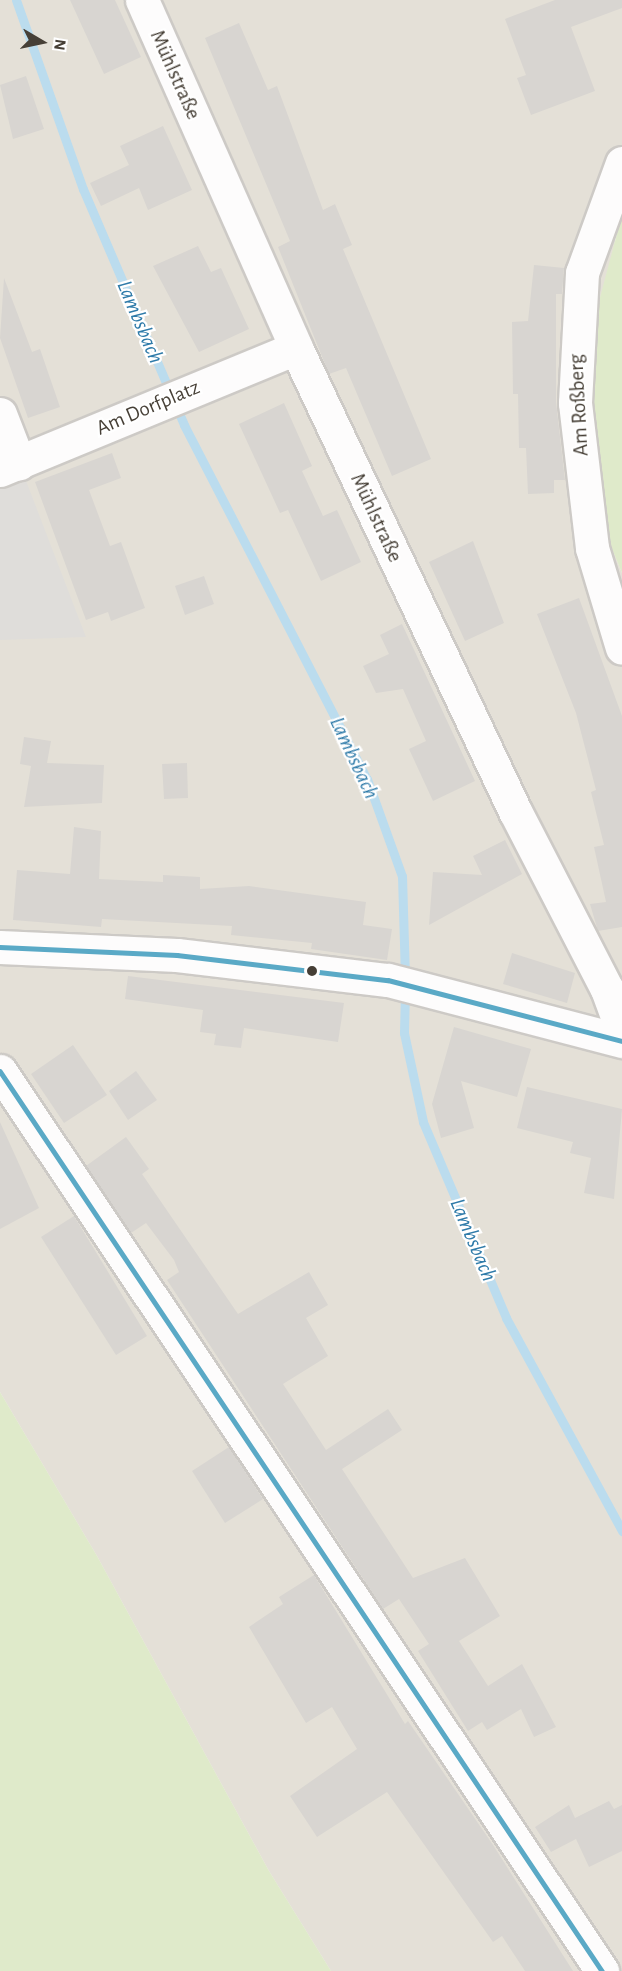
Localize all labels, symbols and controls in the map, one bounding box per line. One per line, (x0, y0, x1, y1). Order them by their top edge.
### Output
north arrow (12, 12, 72, 72)
street label: Mühlstraße (144, 26, 206, 124)
text: N (51, 38, 69, 52)
water label: Lambsbach (111, 276, 169, 368)
street label: Am Roßberg (564, 353, 594, 457)
street label: Am Dorfplatz (92, 375, 204, 441)
street label: Mühlstraße (345, 470, 407, 566)
water label: Lambsbach (324, 713, 384, 803)
unlabelled marker (306, 965, 318, 977)
water label: Lambsbach (444, 1194, 502, 1286)

